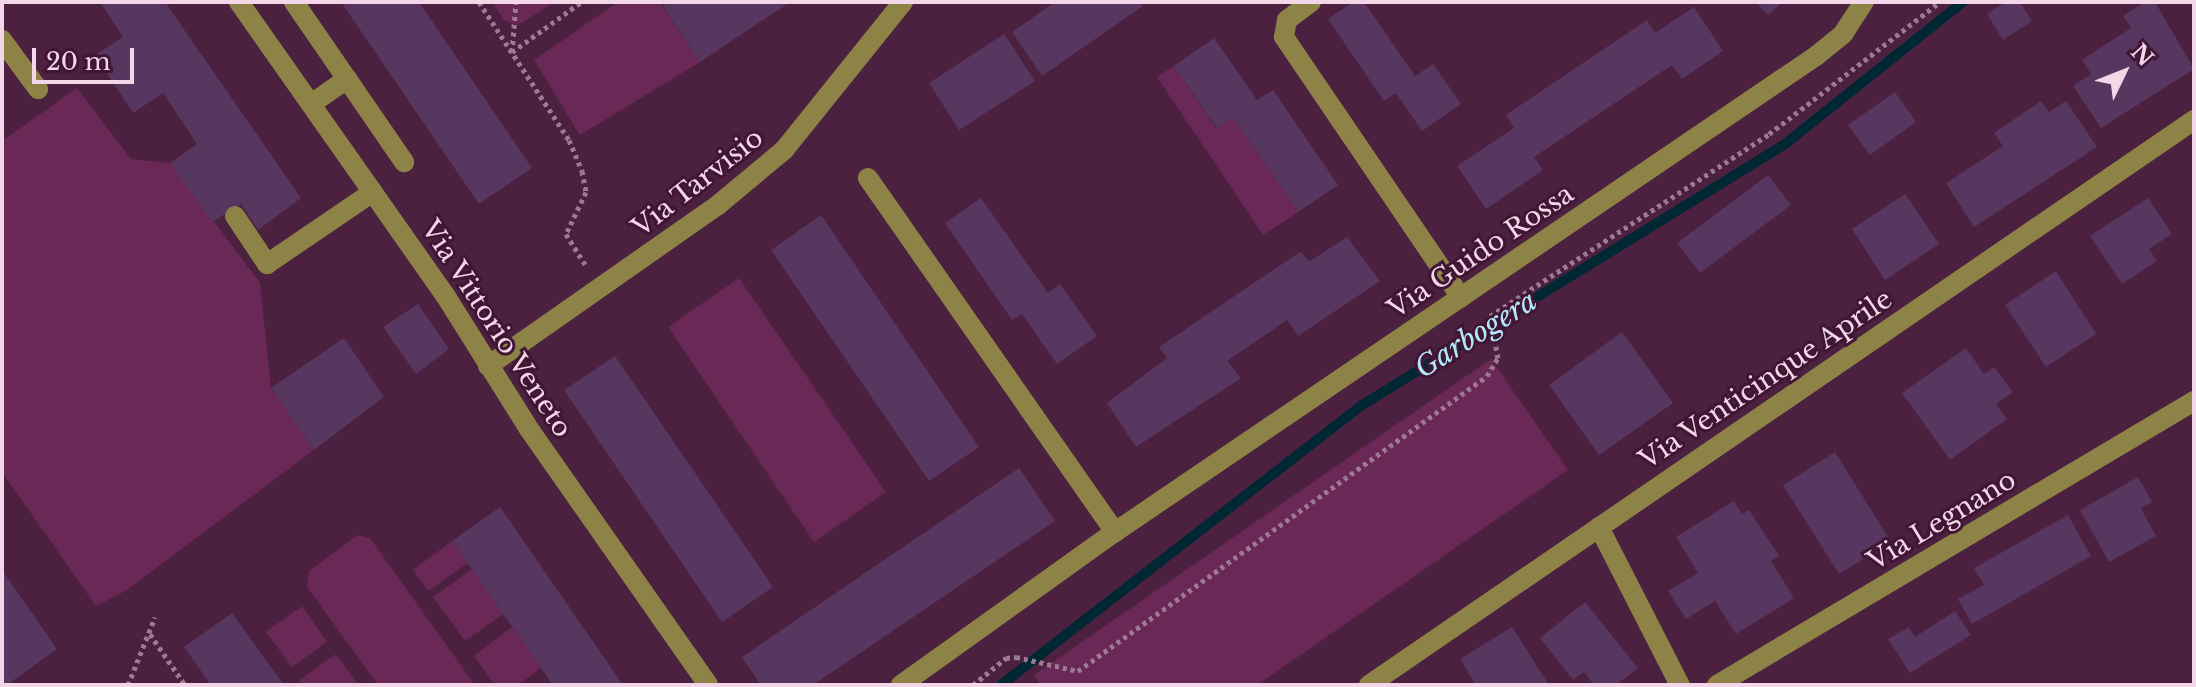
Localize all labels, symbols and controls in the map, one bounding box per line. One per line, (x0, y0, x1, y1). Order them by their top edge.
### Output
scale bar (36, 32, 138, 82)
north arrow (2084, 32, 2164, 112)
text: N (2125, 39, 2159, 72)
text: 20 m (46, 47, 111, 76)
street label: Via Tarvisio (626, 122, 770, 244)
street label: Via Guido Rossa (1382, 178, 1580, 326)
street label: Via Vittorio Veneto (413, 214, 579, 444)
street label: Via Venticinque Aprile (1633, 283, 1899, 477)
water label: Garbogera (1409, 284, 1543, 386)
street label: Via Legnano (1862, 464, 2022, 578)

